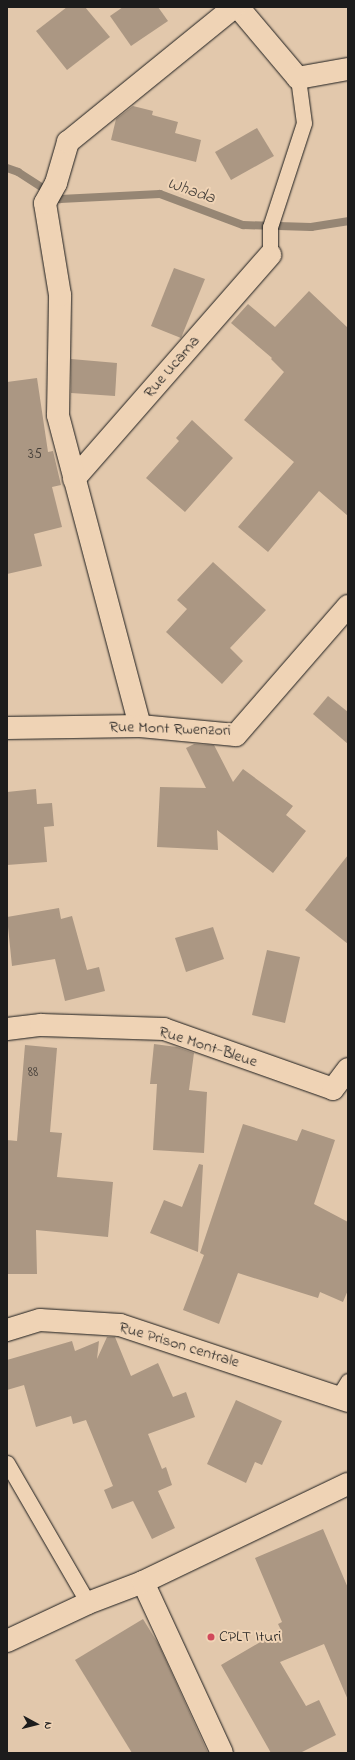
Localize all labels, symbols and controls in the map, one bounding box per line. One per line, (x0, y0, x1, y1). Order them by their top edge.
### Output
water label: Whada (164, 173, 218, 209)
street label: Rue Ucama (140, 332, 204, 402)
house number: 35 (28, 447, 42, 463)
street label: Rue Mont Rwenzori (109, 717, 231, 741)
street label: Rue Mont-Bleue (156, 1022, 260, 1072)
house number: 88 (28, 1065, 38, 1081)
street label: Rue Prison centrale (117, 1318, 241, 1372)
place label: CPLT Ituri (219, 1627, 281, 1647)
marker: CPLT Ituri (206, 1632, 216, 1642)
north arrow (16, 1704, 56, 1744)
text: N (40, 1721, 56, 1730)

